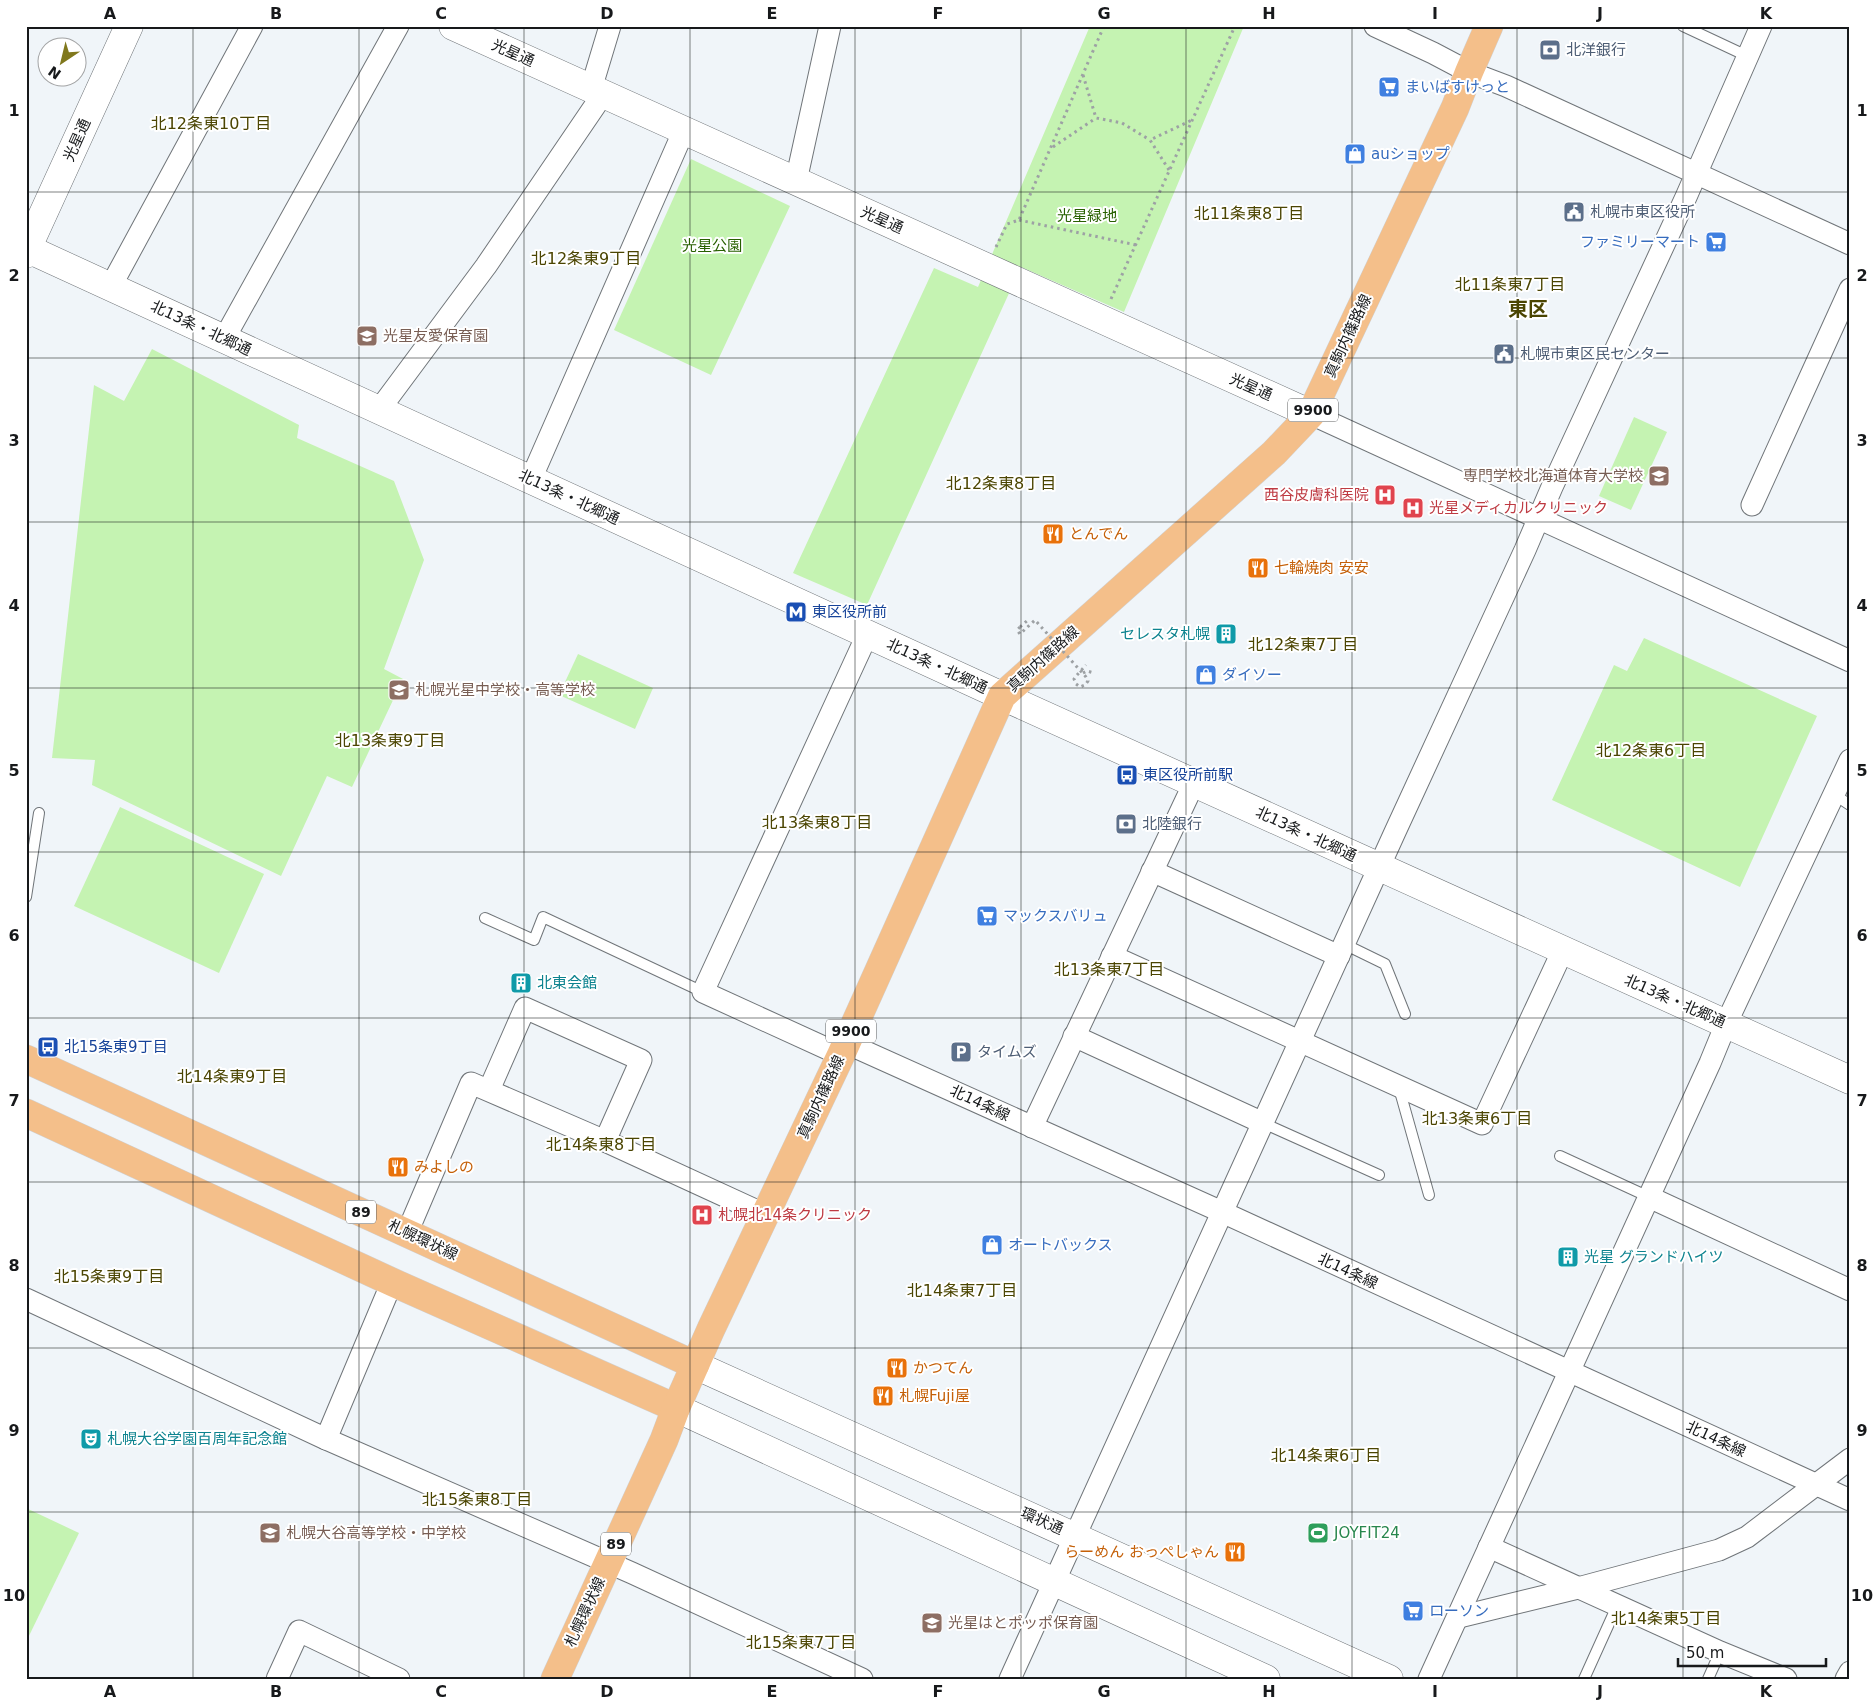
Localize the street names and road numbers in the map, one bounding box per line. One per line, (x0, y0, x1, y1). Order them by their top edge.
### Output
street label: 光星通 (489, 36, 537, 70)
street label: 光星通 (60, 116, 94, 164)
street label: 光星通 (858, 203, 906, 237)
street label: 真駒内篠路線 (1321, 291, 1375, 381)
street label: 北13条・北郷通 (148, 297, 254, 359)
street label: 光星通 (1227, 370, 1275, 404)
road number: 9900 (1288, 398, 1338, 422)
street label: 北13条・北郷通 (516, 466, 622, 528)
street label: 真駒内篠路線 (1004, 622, 1082, 696)
street label: 北13条・北郷通 (884, 635, 990, 697)
street label: 北13条・北郷通 (1253, 803, 1359, 865)
street label: 北13条・北郷通 (1622, 971, 1728, 1031)
road number: 9900 (826, 1019, 876, 1042)
street label: 真駒内篠路線 (794, 1052, 848, 1142)
street label: 北14条線 (947, 1081, 1013, 1125)
road number: 89 (346, 1200, 376, 1224)
street label: 札幌環状線 (385, 1216, 461, 1264)
street label: 北14条線 (1315, 1249, 1381, 1293)
street label: 北14条線 (1683, 1417, 1749, 1461)
street label: 環状通 (1018, 1504, 1066, 1538)
road number: 89 (601, 1532, 631, 1556)
street label: 札幌環状線 (561, 1574, 609, 1650)

